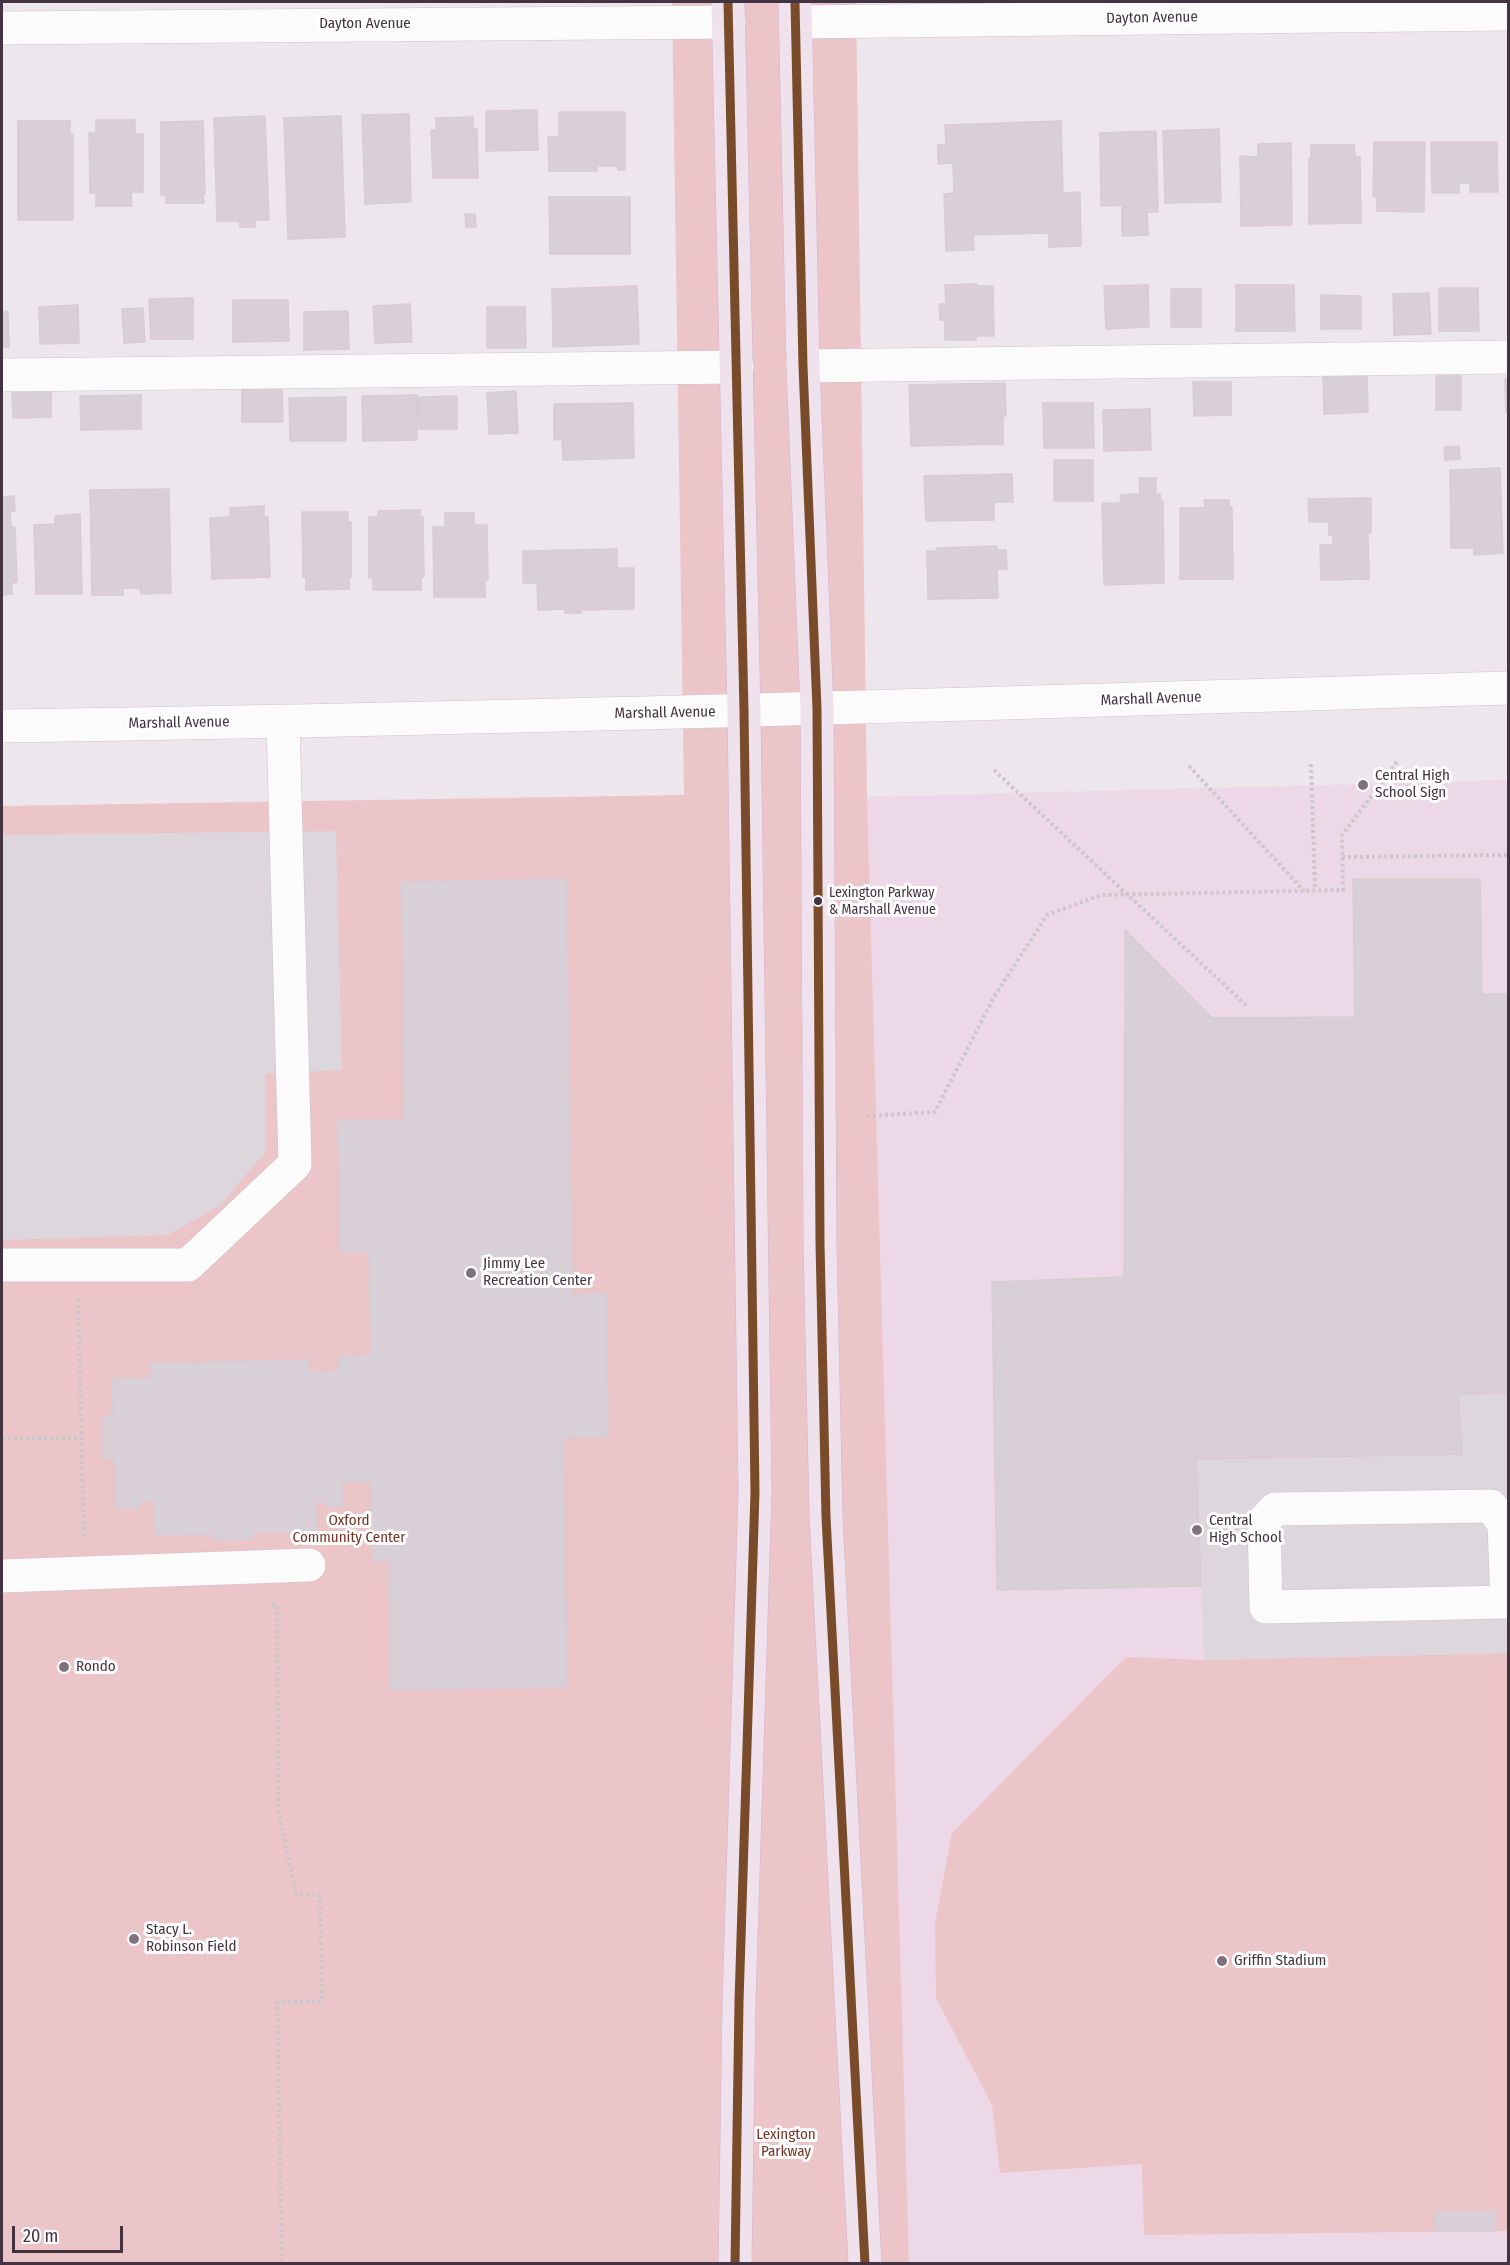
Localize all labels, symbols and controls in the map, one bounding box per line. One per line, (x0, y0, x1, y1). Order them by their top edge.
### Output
street label: Dayton Avenue (1106, 8, 1198, 28)
street label: Dayton Avenue (319, 15, 411, 33)
street label: Marshall Avenue (1100, 688, 1202, 710)
street label: Marshall Avenue (614, 703, 716, 723)
street label: Marshall Avenue (128, 713, 230, 733)
place label: Central High School Sign (1375, 767, 1450, 802)
marker: Central High School Sign (1356, 778, 1370, 792)
place label: Lexington Parkway & Marshall Avenue (829, 885, 936, 918)
marker: Lexington Parkway & Marshall Avenue (812, 895, 824, 907)
place label: Jimmy Lee Recreation Center (483, 1255, 592, 1290)
marker: Jimmy Lee Recreation Center (464, 1266, 478, 1280)
park label: Oxford Community Center (293, 1512, 405, 1547)
place label: Central High School (1209, 1512, 1282, 1547)
marker: Central High School (1190, 1523, 1204, 1537)
place label: Rondo (76, 1658, 116, 1676)
marker: Rondo (57, 1660, 71, 1674)
place label: Stacy L. Robinson Field (146, 1921, 236, 1956)
marker: Stacy L. Robinson Field (127, 1932, 141, 1946)
place label: Griffin Stadium (1234, 1952, 1326, 1970)
marker: Griffin Stadium (1215, 1954, 1229, 1968)
park label: Lexington Parkway (756, 2126, 816, 2161)
scale bar (15, 2214, 126, 2252)
text: 20 m (23, 2225, 58, 2247)

